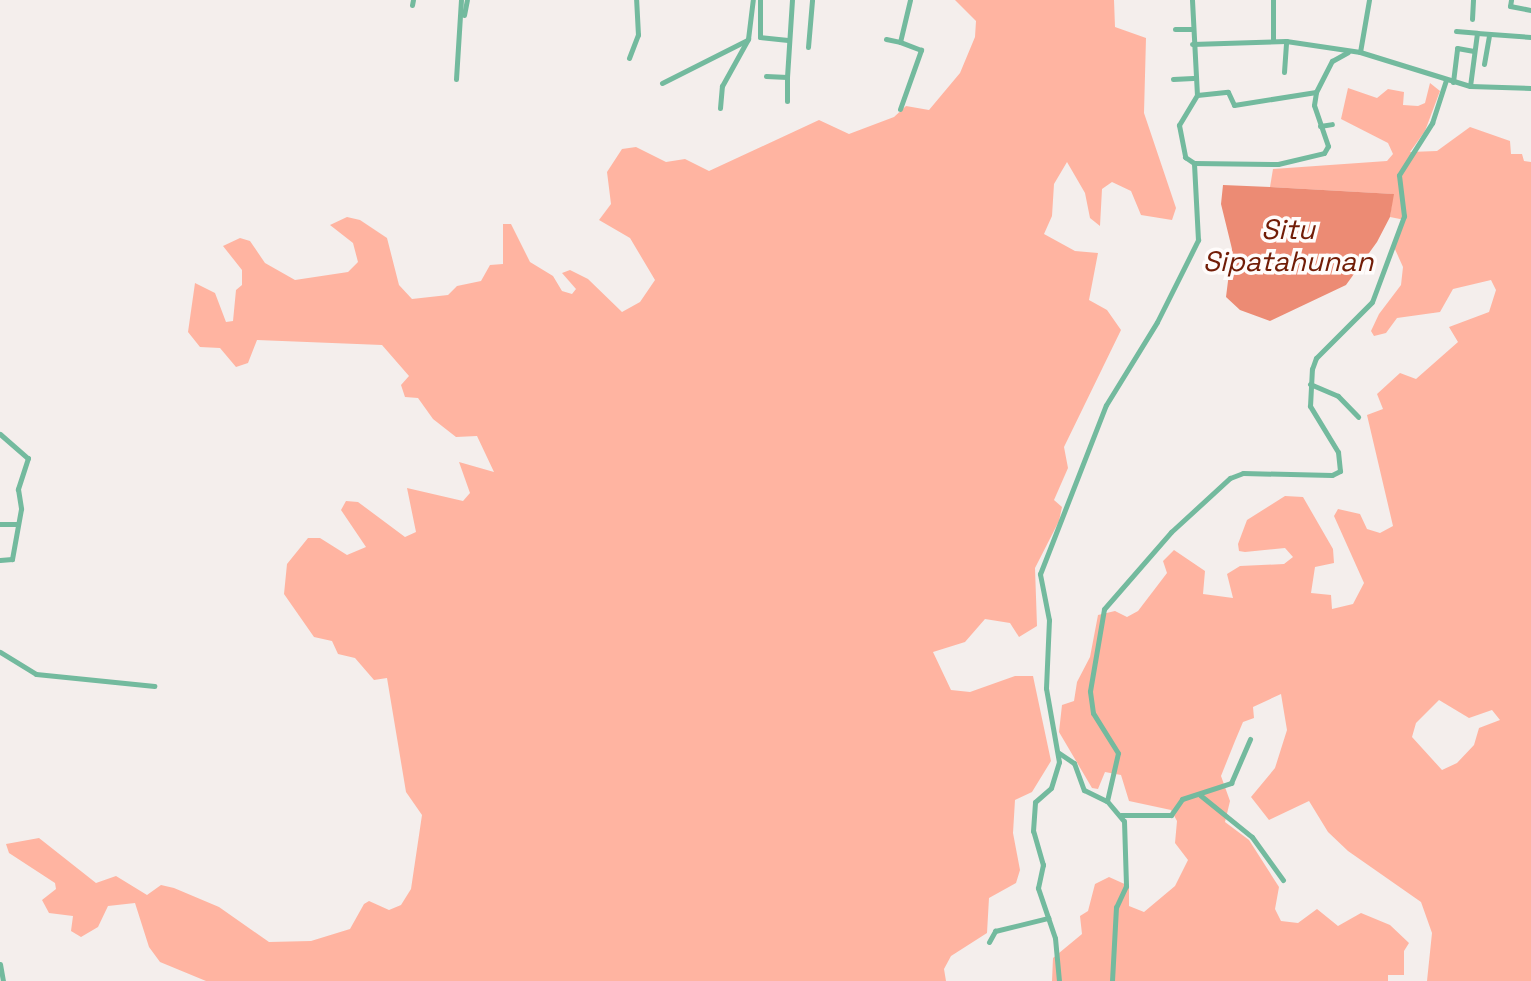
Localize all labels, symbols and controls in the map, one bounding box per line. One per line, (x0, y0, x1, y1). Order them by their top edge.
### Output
water label: Situ Sipatahunan (1203, 212, 1373, 278)

